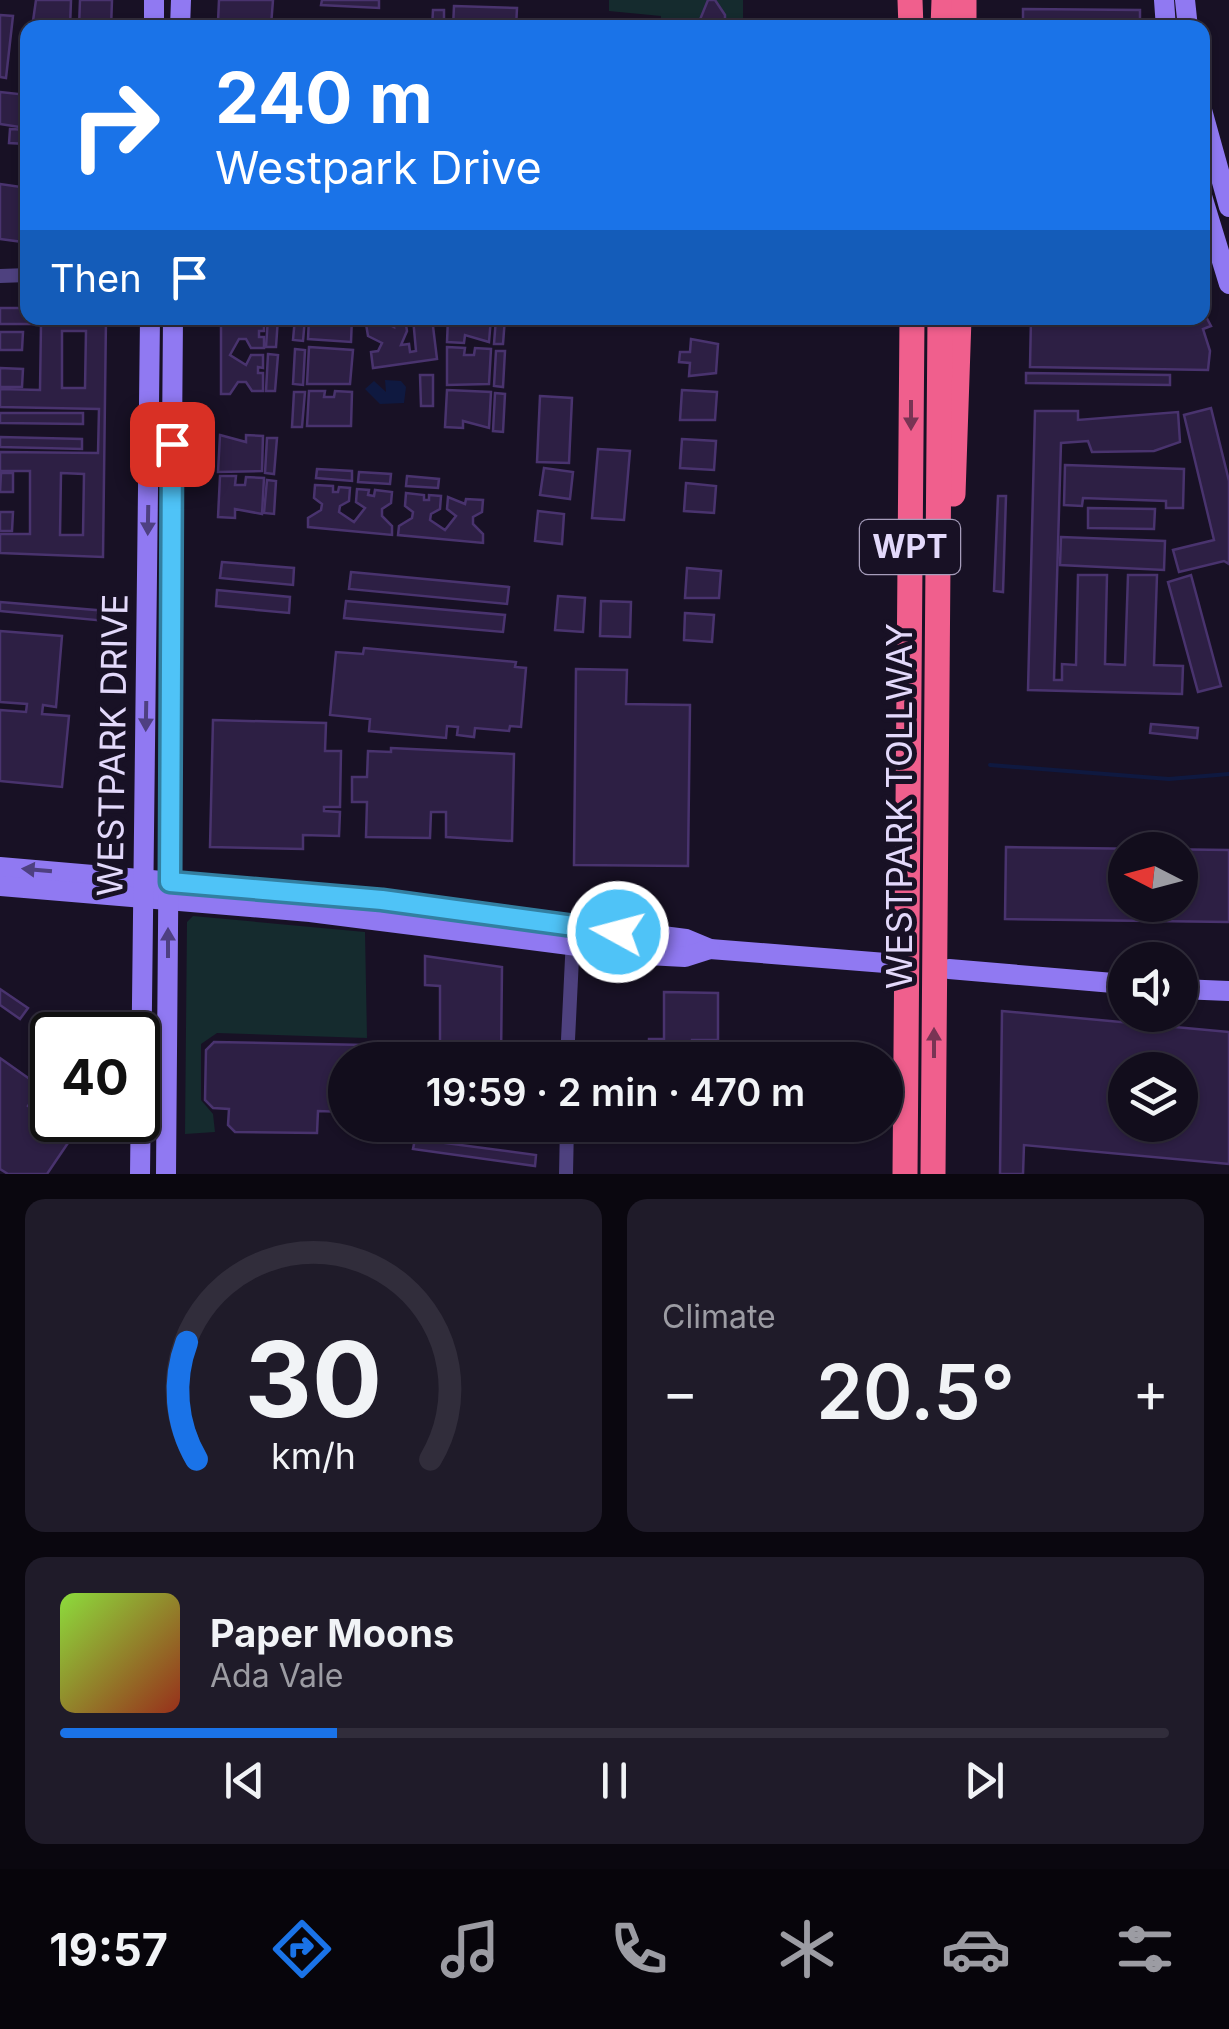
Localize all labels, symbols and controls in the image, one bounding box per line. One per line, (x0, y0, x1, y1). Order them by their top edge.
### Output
text: 240 m (215, 55, 433, 140)
icon: right (50, 60, 180, 190)
text: Westpark Drive (215, 140, 542, 195)
icon: arrive (162, 250, 217, 305)
text: Then (50, 255, 142, 301)
one-way arrow (903, 399, 919, 431)
pin (130, 402, 215, 487)
icon: arrive (145, 417, 200, 472)
one-way arrow (139, 504, 155, 536)
road number: WPT (860, 520, 960, 574)
street label: WESTPARK DRIVE (88, 593, 136, 897)
street label: WESTPARK TOLLWAY (878, 623, 920, 989)
one-way arrow (137, 701, 153, 733)
north arrow (1108, 832, 1198, 922)
map controls (1108, 832, 1198, 1142)
one-way arrow (21, 862, 52, 878)
position arrow (566, 880, 670, 984)
one-way arrow (160, 926, 176, 958)
button: sound (1108, 942, 1198, 1032)
speed limit sign: 40 (30, 1012, 160, 1142)
one-way arrow (926, 1027, 942, 1059)
button: layers (1108, 1052, 1198, 1142)
text: 19:59 · 2 min · 470 m (426, 1069, 805, 1115)
text: Climate (662, 1297, 776, 1336)
text: 30 (245, 1316, 382, 1442)
text: 20.5° (816, 1346, 1015, 1437)
text: − (662, 1359, 698, 1425)
text: + (1133, 1359, 1169, 1425)
text: km/h (271, 1434, 356, 1478)
text: Paper Moons (210, 1610, 454, 1656)
text: Ada Vale (210, 1656, 343, 1695)
icon: previous (217, 1753, 272, 1808)
icon: pause (587, 1753, 642, 1808)
icon: next (957, 1753, 1012, 1808)
icon: directions (267, 1914, 337, 1984)
icon: music (435, 1914, 505, 1984)
icon: phone (604, 1914, 674, 1984)
icon: climate (772, 1914, 842, 1984)
icon: car (941, 1914, 1011, 1984)
icon: filters (1110, 1914, 1180, 1984)
text: 19:57 (49, 1922, 168, 1977)

